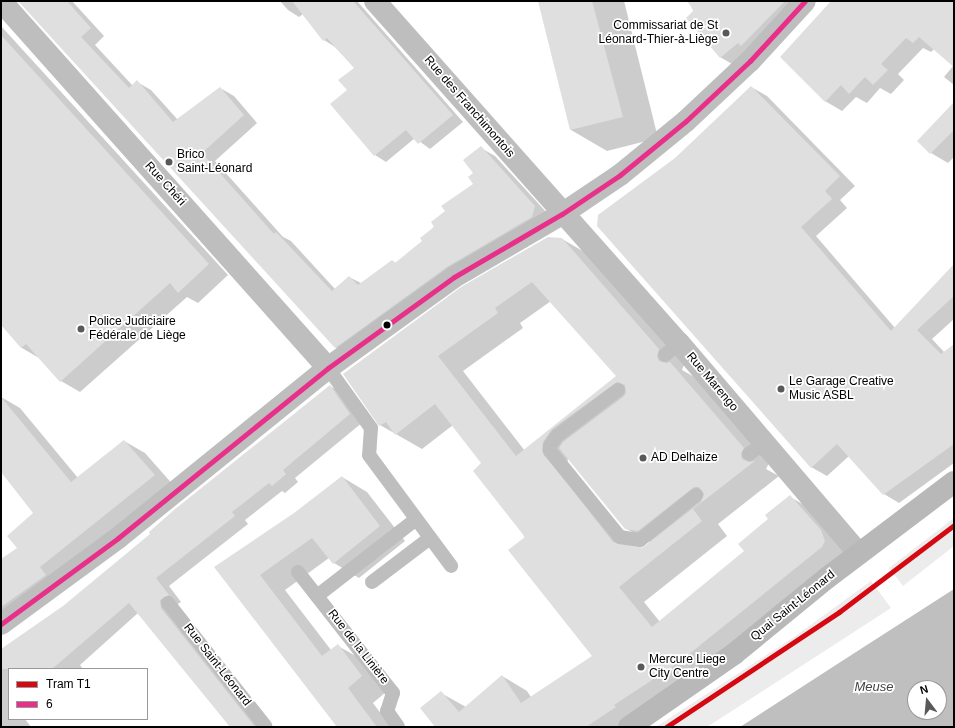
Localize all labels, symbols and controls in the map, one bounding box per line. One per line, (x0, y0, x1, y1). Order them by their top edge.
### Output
place label: Commissariat de St Léonard-Thier-à-Liège (599, 19, 718, 47)
marker: Commissariat de St Léonard-Thier-à-Liège (721, 28, 731, 38)
street label: Rue des Franchimontois (421, 53, 517, 161)
place label: Brico Saint-Léonard (177, 148, 252, 176)
marker: Brico Saint-Léonard (164, 157, 174, 167)
street label: Rue Chéri (142, 159, 188, 209)
place label: Police Judiciaire Fédérale de Liège (89, 315, 186, 343)
unlabelled marker (382, 320, 392, 330)
marker: Police Judiciaire Fédérale de Liège (76, 324, 86, 334)
street label: Rue Marengo (683, 350, 741, 414)
place label: Le Garage Creative Music ASBL (789, 375, 894, 403)
marker: Le Garage Creative Music ASBL (776, 384, 786, 394)
place label: AD Delhaize (651, 451, 718, 465)
marker: AD Delhaize (638, 453, 648, 463)
street label: Quai Saint-Léonard (748, 568, 838, 644)
street label: Rue de la Linière (324, 607, 392, 687)
street label: Rue Saint-Léonard (180, 621, 254, 709)
place label: Mercure Liege City Centre (649, 653, 726, 681)
marker: Mercure Liege City Centre (636, 662, 646, 672)
legend (8, 668, 148, 720)
text: Tram T1 (46, 677, 91, 691)
water label: Meuse (854, 679, 894, 695)
north arrow (907, 680, 947, 720)
text: N (918, 683, 929, 696)
text: 6 (46, 697, 53, 711)

